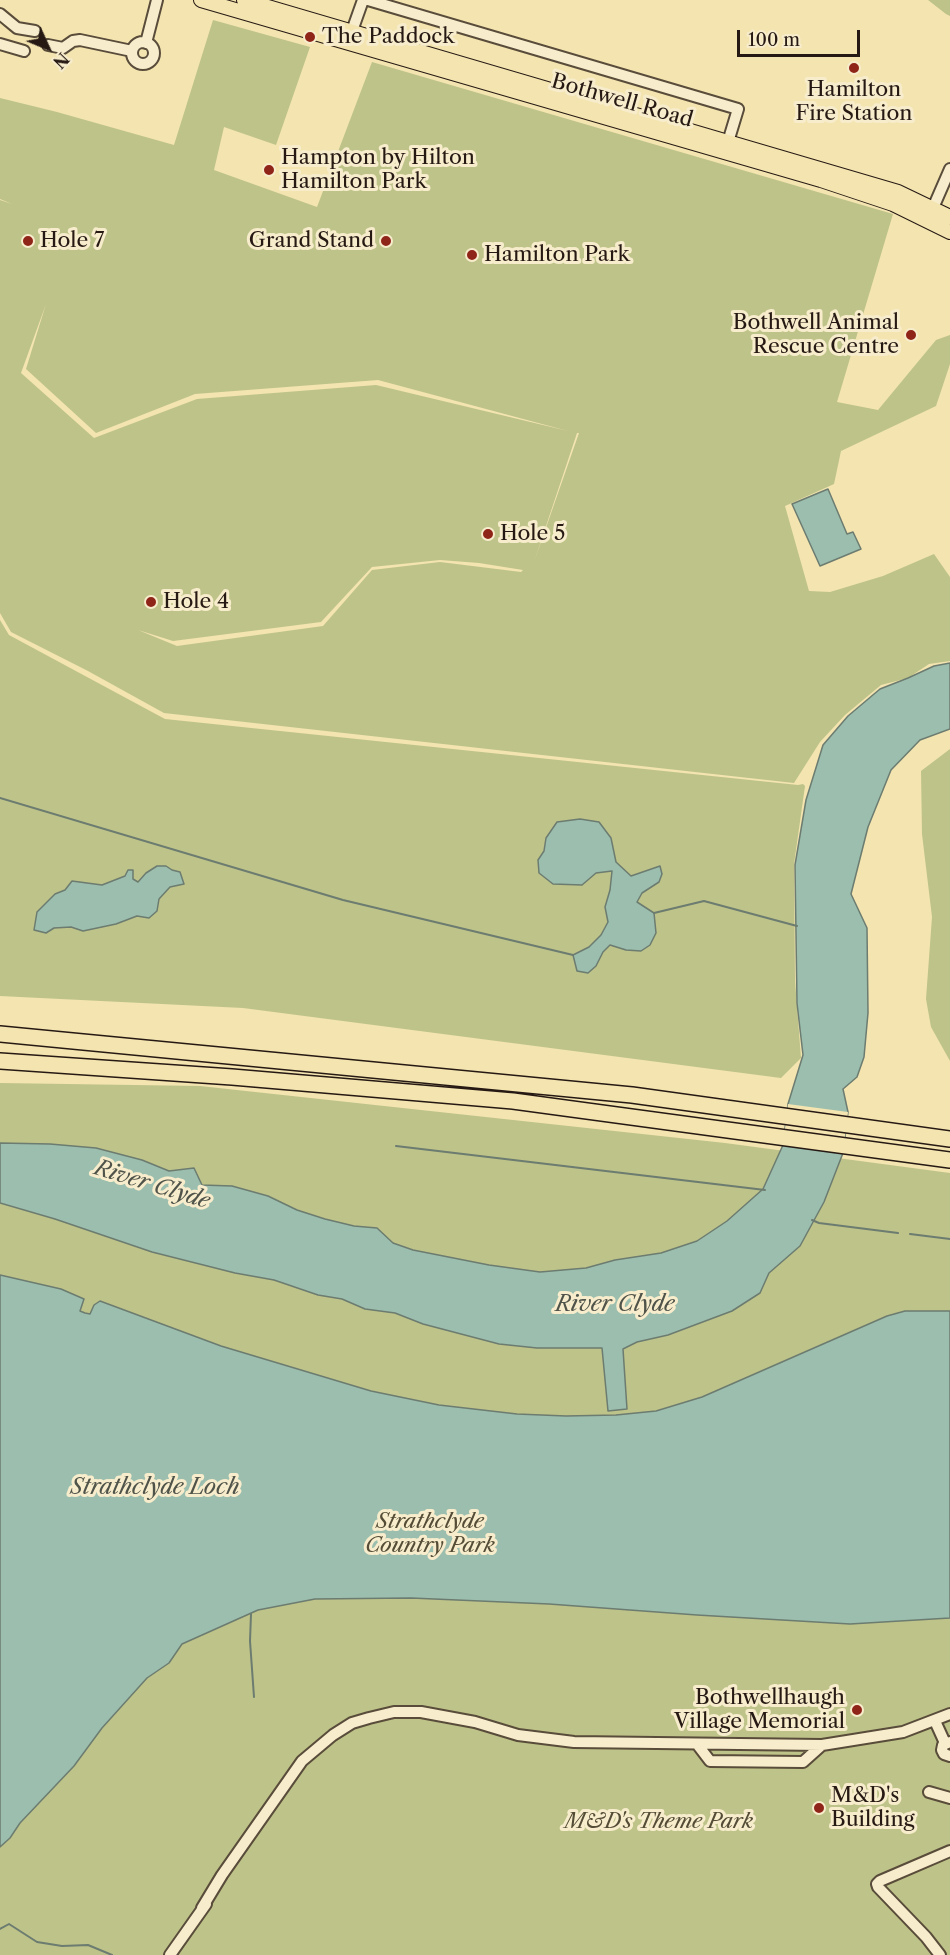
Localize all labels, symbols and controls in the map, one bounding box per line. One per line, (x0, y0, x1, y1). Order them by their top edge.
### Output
north arrow (18, 18, 78, 78)
scale bar (740, 18, 863, 56)
place label: The Paddock (322, 24, 454, 50)
text: 100 m (748, 29, 800, 51)
marker: The Paddock (303, 30, 317, 44)
text: N (49, 49, 73, 72)
marker: Hamilton Fire Station (847, 61, 861, 75)
street label: Bothwell Road (548, 69, 696, 133)
place label: Hamilton Fire Station (796, 77, 912, 127)
place label: Hampton by Hilton Hamilton Park (281, 145, 475, 195)
marker: Hampton by Hilton Hamilton Park (262, 163, 276, 177)
place label: Hole 7 (40, 228, 104, 254)
place label: Grand Stand (249, 228, 374, 254)
marker: Hole 7 (21, 234, 35, 248)
marker: Grand Stand (379, 234, 393, 248)
place label: Hamilton Park (484, 242, 630, 268)
marker: Hamilton Park (465, 248, 479, 262)
place label: Bothwell Animal Rescue Centre (733, 310, 899, 360)
marker: Bothwell Animal Rescue Centre (904, 328, 918, 342)
place label: Hole 5 (500, 521, 565, 547)
marker: Hole 5 (481, 527, 495, 541)
place label: Hole 4 (163, 589, 229, 615)
marker: Hole 4 (144, 595, 158, 609)
water label: River Clyde (91, 1155, 213, 1215)
water label: River Clyde (555, 1292, 675, 1318)
water label: Strathclyde Loch (70, 1475, 240, 1501)
park label: Strathclyde Country Park (365, 1509, 495, 1559)
place label: Bothwellhaugh Village Memorial (674, 1685, 845, 1735)
marker: Bothwellhaugh Village Memorial (850, 1703, 864, 1717)
place label: M&D's Building (831, 1783, 915, 1833)
marker: M&D's Building (812, 1801, 826, 1815)
park label: M&D's Theme Park (565, 1809, 753, 1835)

